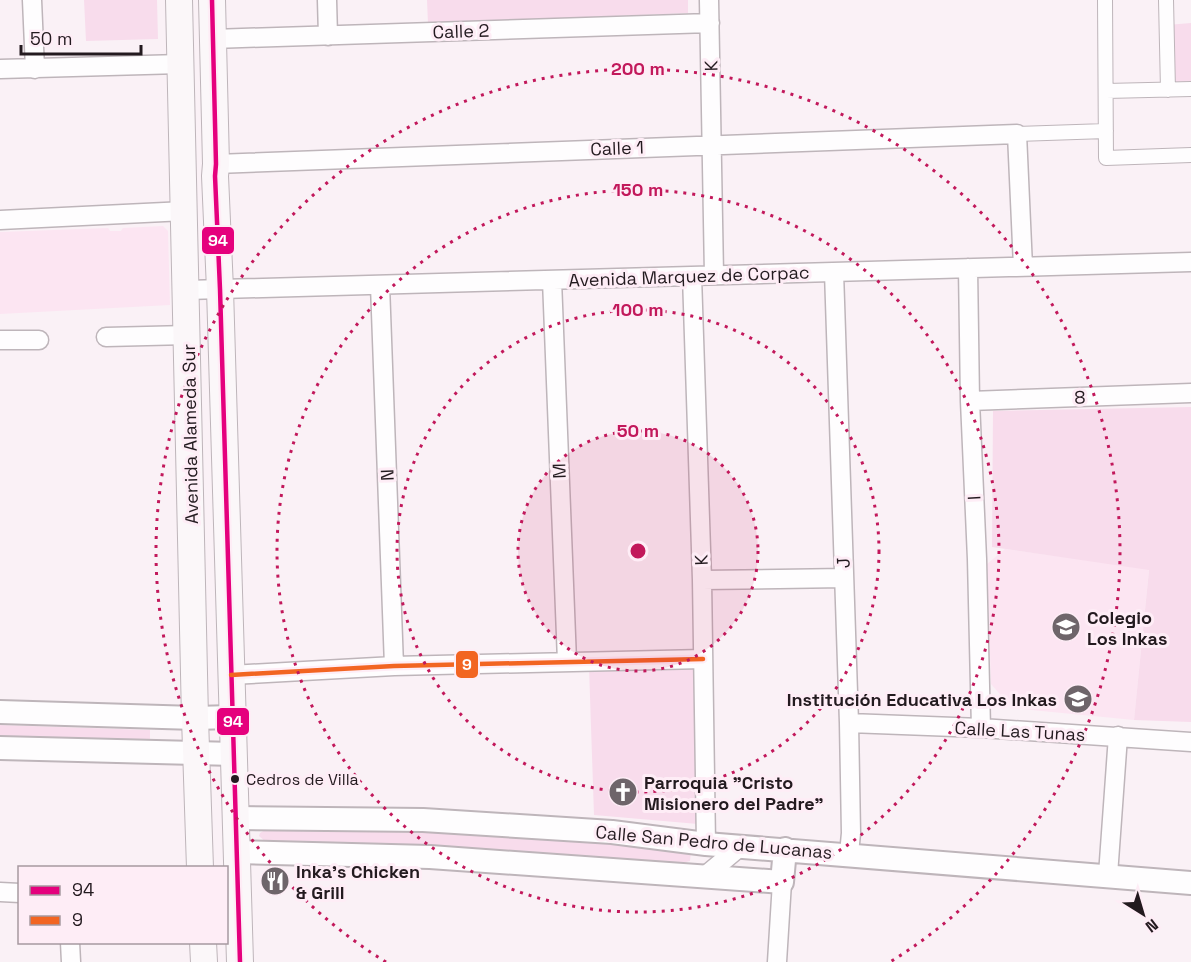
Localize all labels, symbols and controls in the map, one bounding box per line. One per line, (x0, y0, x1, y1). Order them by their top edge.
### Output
scale bar (21, 18, 141, 56)
street label: Calle 2 (432, 19, 490, 43)
text: 50 m (30, 27, 72, 50)
text: 200 m (611, 57, 665, 80)
street label: K (699, 60, 723, 72)
street label: Calle 1 (590, 136, 644, 160)
text: 150 m (613, 178, 663, 201)
line badge: 94 (201, 226, 235, 255)
text: 94 (208, 230, 228, 251)
street label: Avenida Marquez de Corpac (568, 260, 810, 292)
text: 100 m (612, 298, 664, 321)
street label: Avenida Alameda Sur (177, 343, 203, 524)
street label: 8 (1074, 385, 1086, 409)
text: 50 m (617, 419, 659, 442)
street label: M (547, 463, 571, 479)
street label: N (375, 469, 399, 481)
street label: I (962, 495, 986, 501)
centre of rings (628, 541, 648, 561)
street label: K (689, 554, 713, 566)
street label: J (831, 557, 855, 569)
place label: Colegio Los Inkas (1087, 606, 1167, 650)
school or university icon: Colegio Los Inkas (1050, 611, 1082, 643)
line badge: 9 (455, 650, 479, 679)
text: 9 (462, 654, 472, 675)
school or university icon: Institución Educativa Los Inkas (1062, 683, 1094, 715)
place label: Institución Educativa Los Inkas (787, 688, 1057, 711)
line badge: 94 (216, 707, 250, 736)
text: 94 (223, 711, 243, 732)
street label: Calle Las Tunas (954, 716, 1086, 746)
place label: Cedros de Villa (246, 769, 359, 790)
place label: Parroquia "Cristo Misionero del Padre" (644, 771, 823, 815)
marker: Cedros de Villa (229, 773, 241, 785)
church icon: Parroquia "Cristo Misionero del Padre" (607, 776, 639, 808)
street label: Calle San Pedro de Lucanas (595, 820, 833, 864)
place label: Inka's Chicken & Grill (296, 860, 420, 904)
restaurant icon: Inka's Chicken & Grill (259, 865, 291, 897)
legend (18, 866, 228, 944)
text: 94 (72, 878, 94, 901)
north arrow (1113, 884, 1173, 944)
text: 9 (72, 908, 83, 931)
text: N (1141, 914, 1162, 937)

